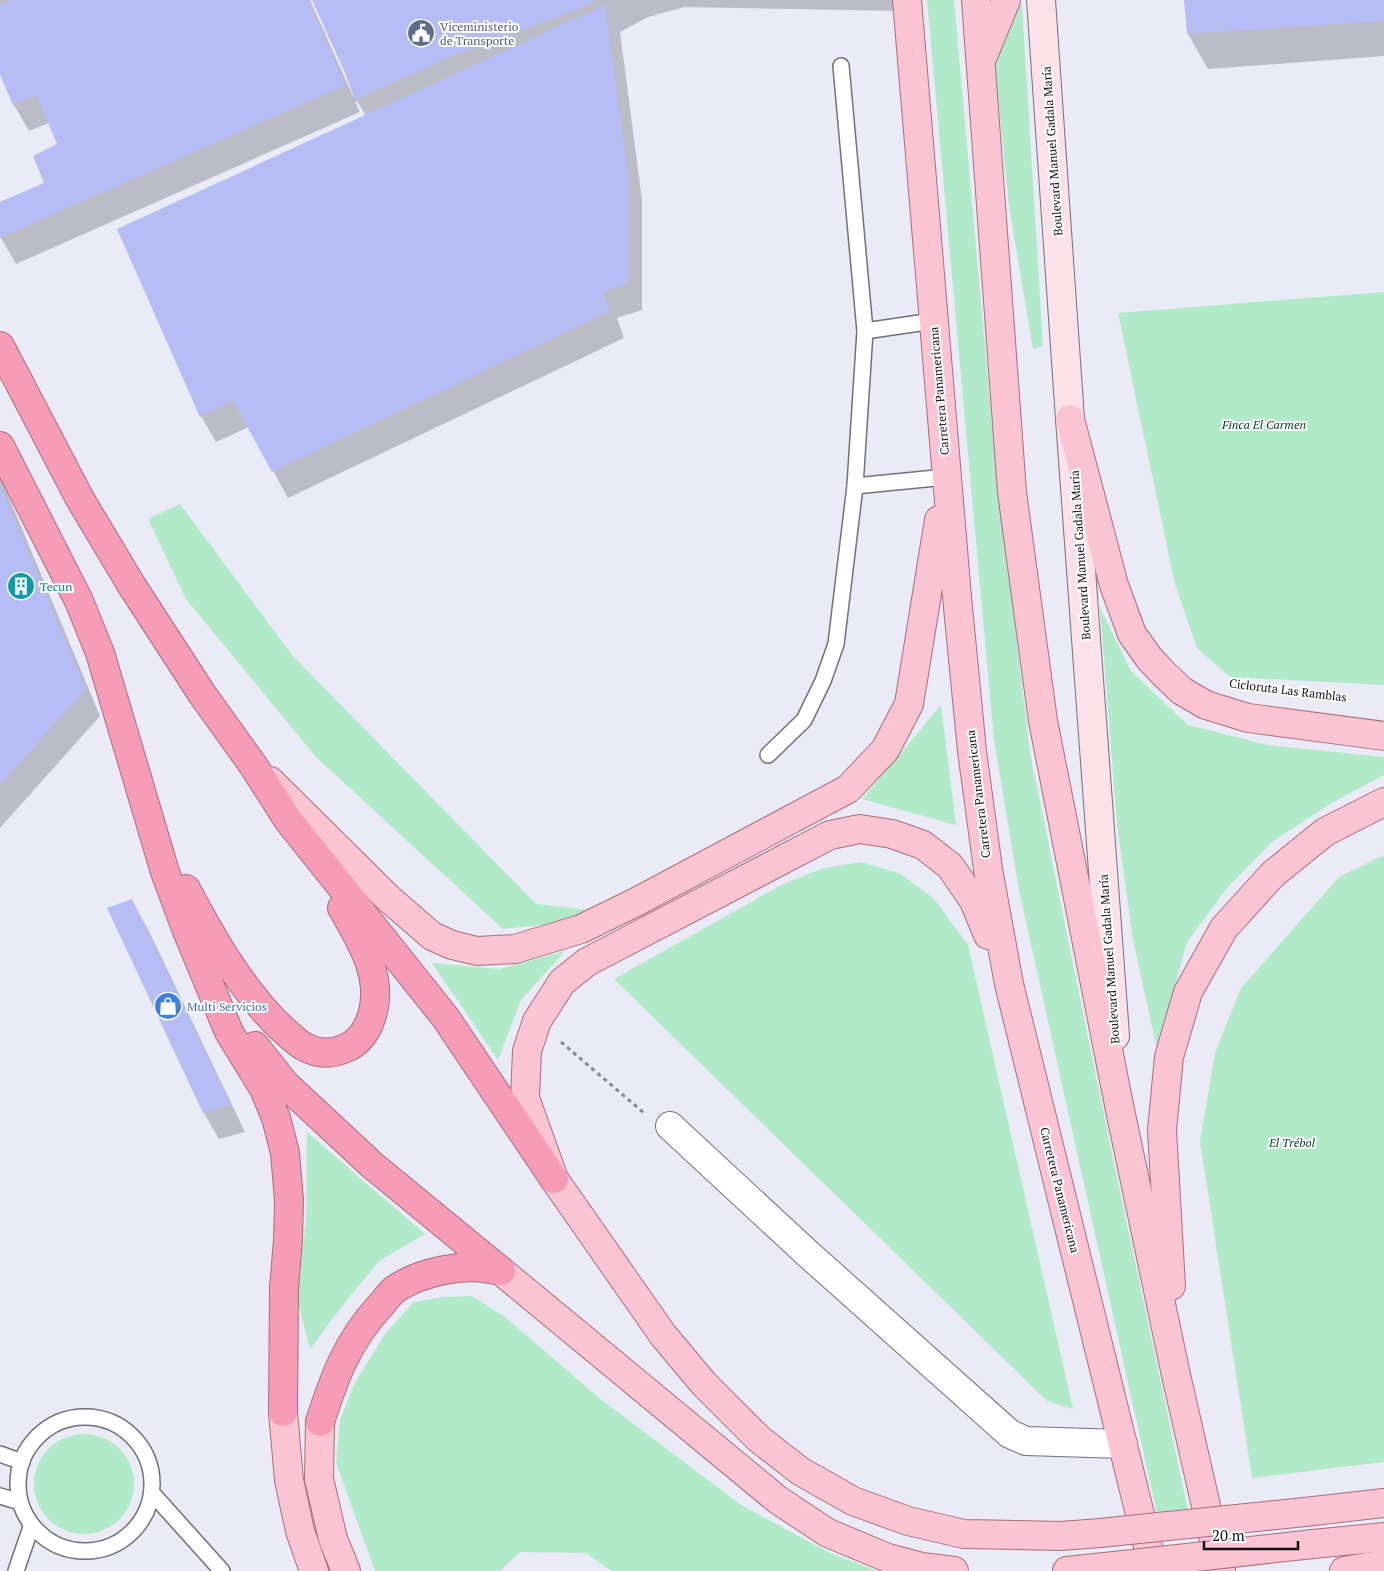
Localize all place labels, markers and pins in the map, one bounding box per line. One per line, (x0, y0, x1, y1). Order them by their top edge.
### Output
public building icon: Viceministerio de Transporte (406, 18, 436, 48)
place label: Viceministerio de Transporte (440, 19, 519, 48)
building icon: Tecun (6, 571, 36, 601)
place label: Tecun (40, 579, 72, 594)
shop icon: Multi Servicios (153, 991, 183, 1021)
place label: Multi Servicios (187, 999, 267, 1014)

